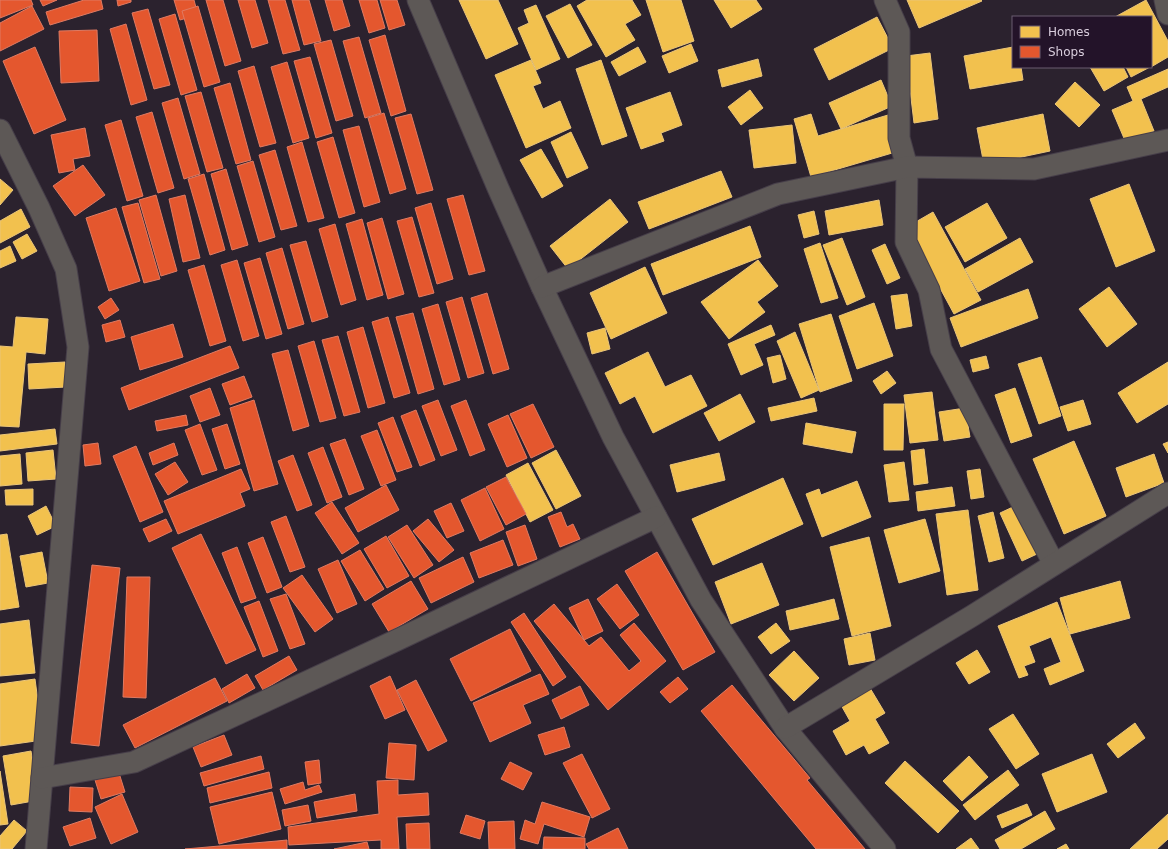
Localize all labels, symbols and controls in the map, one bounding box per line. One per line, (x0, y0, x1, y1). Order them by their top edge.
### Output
legend (1012, 16, 1152, 68)
text: Homes (1048, 25, 1090, 39)
text: Shops (1048, 45, 1084, 59)

